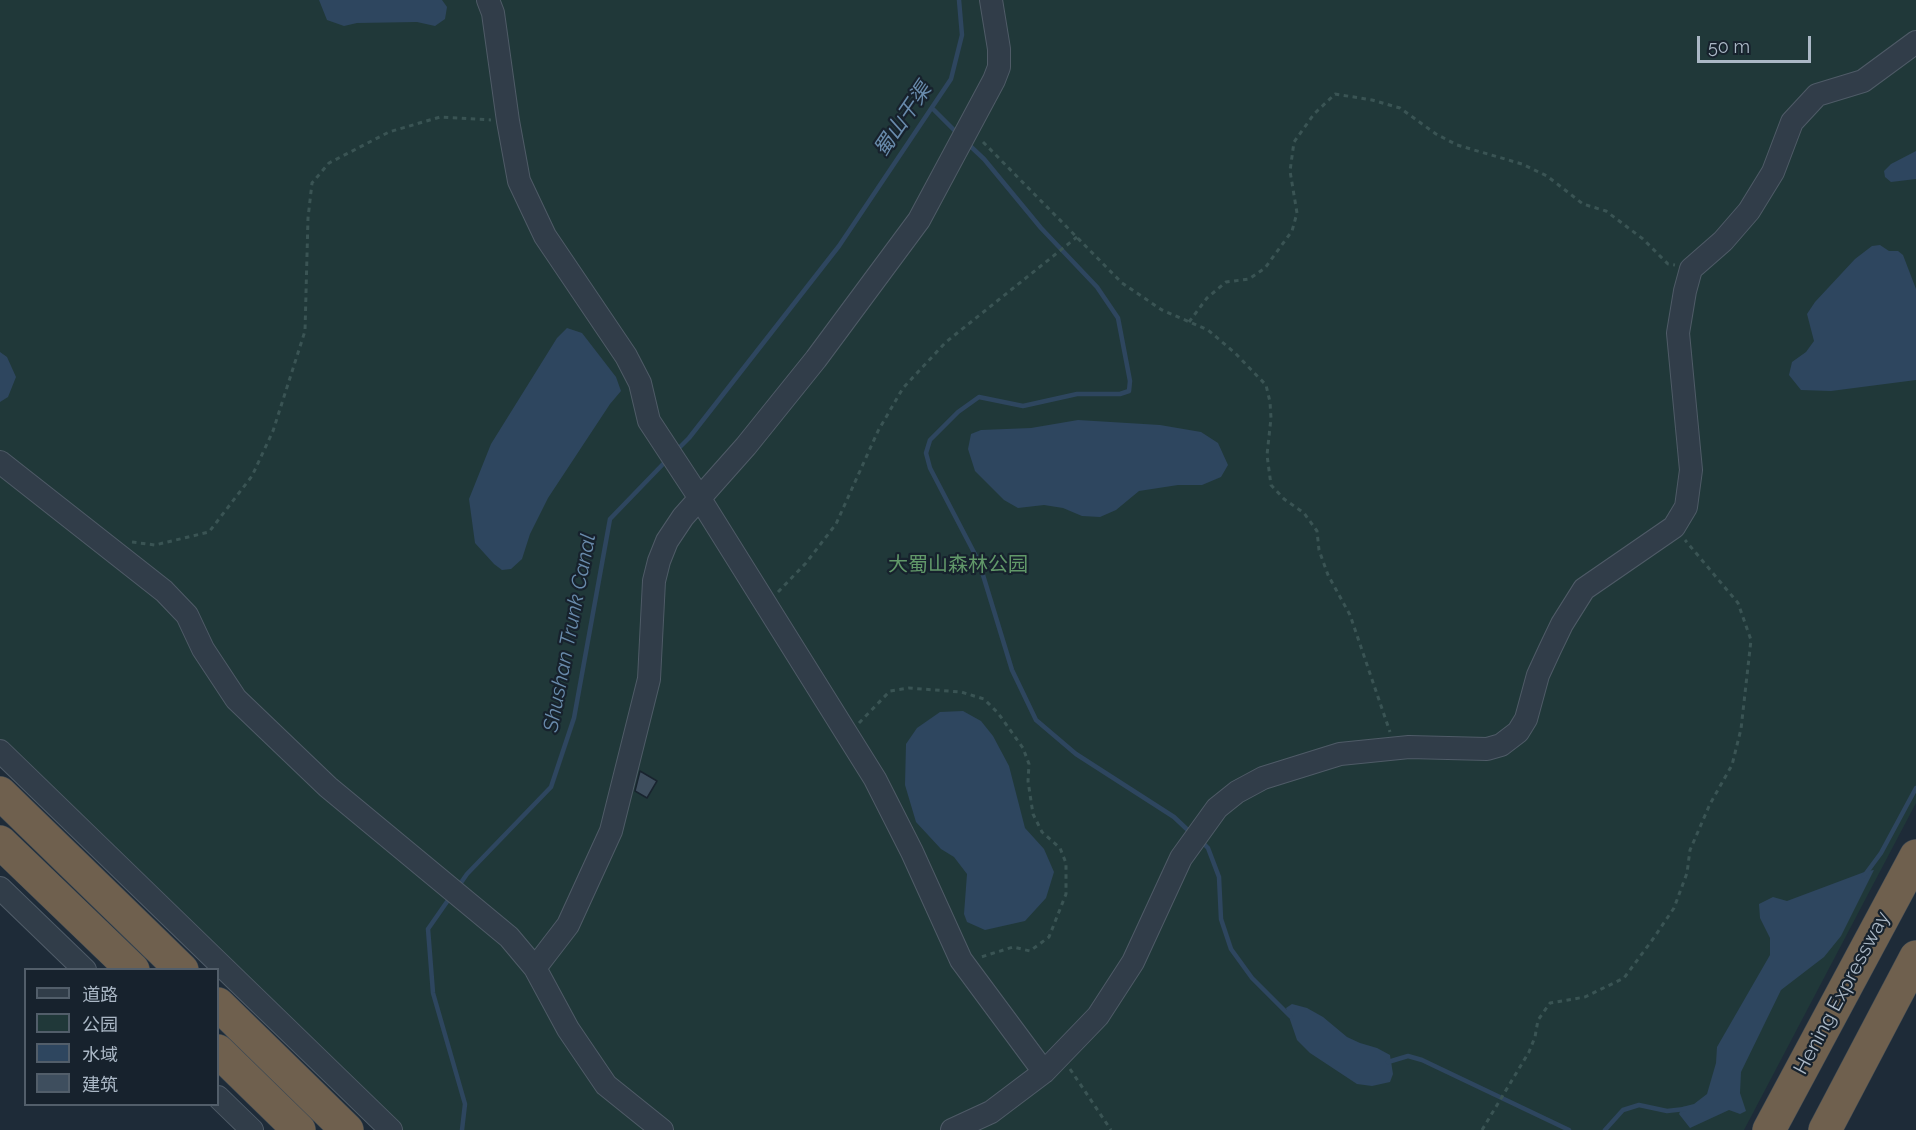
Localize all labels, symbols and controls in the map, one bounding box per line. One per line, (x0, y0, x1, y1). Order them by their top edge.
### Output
scale bar (1700, 24, 1814, 62)
text: 50 m (1708, 36, 1750, 57)
water label: 蜀山干渠 (869, 78, 937, 162)
water label: Shushan Trunk Canal (538, 532, 602, 734)
park label: 大蜀山森林公园 (888, 553, 1028, 577)
street label: Hening Expressway (1789, 907, 1895, 1079)
legend (24, 968, 219, 1106)
text: 道路 (82, 984, 118, 1005)
text: 公园 (82, 1014, 118, 1035)
text: 水域 (82, 1044, 118, 1065)
text: 建筑 (82, 1074, 118, 1095)

